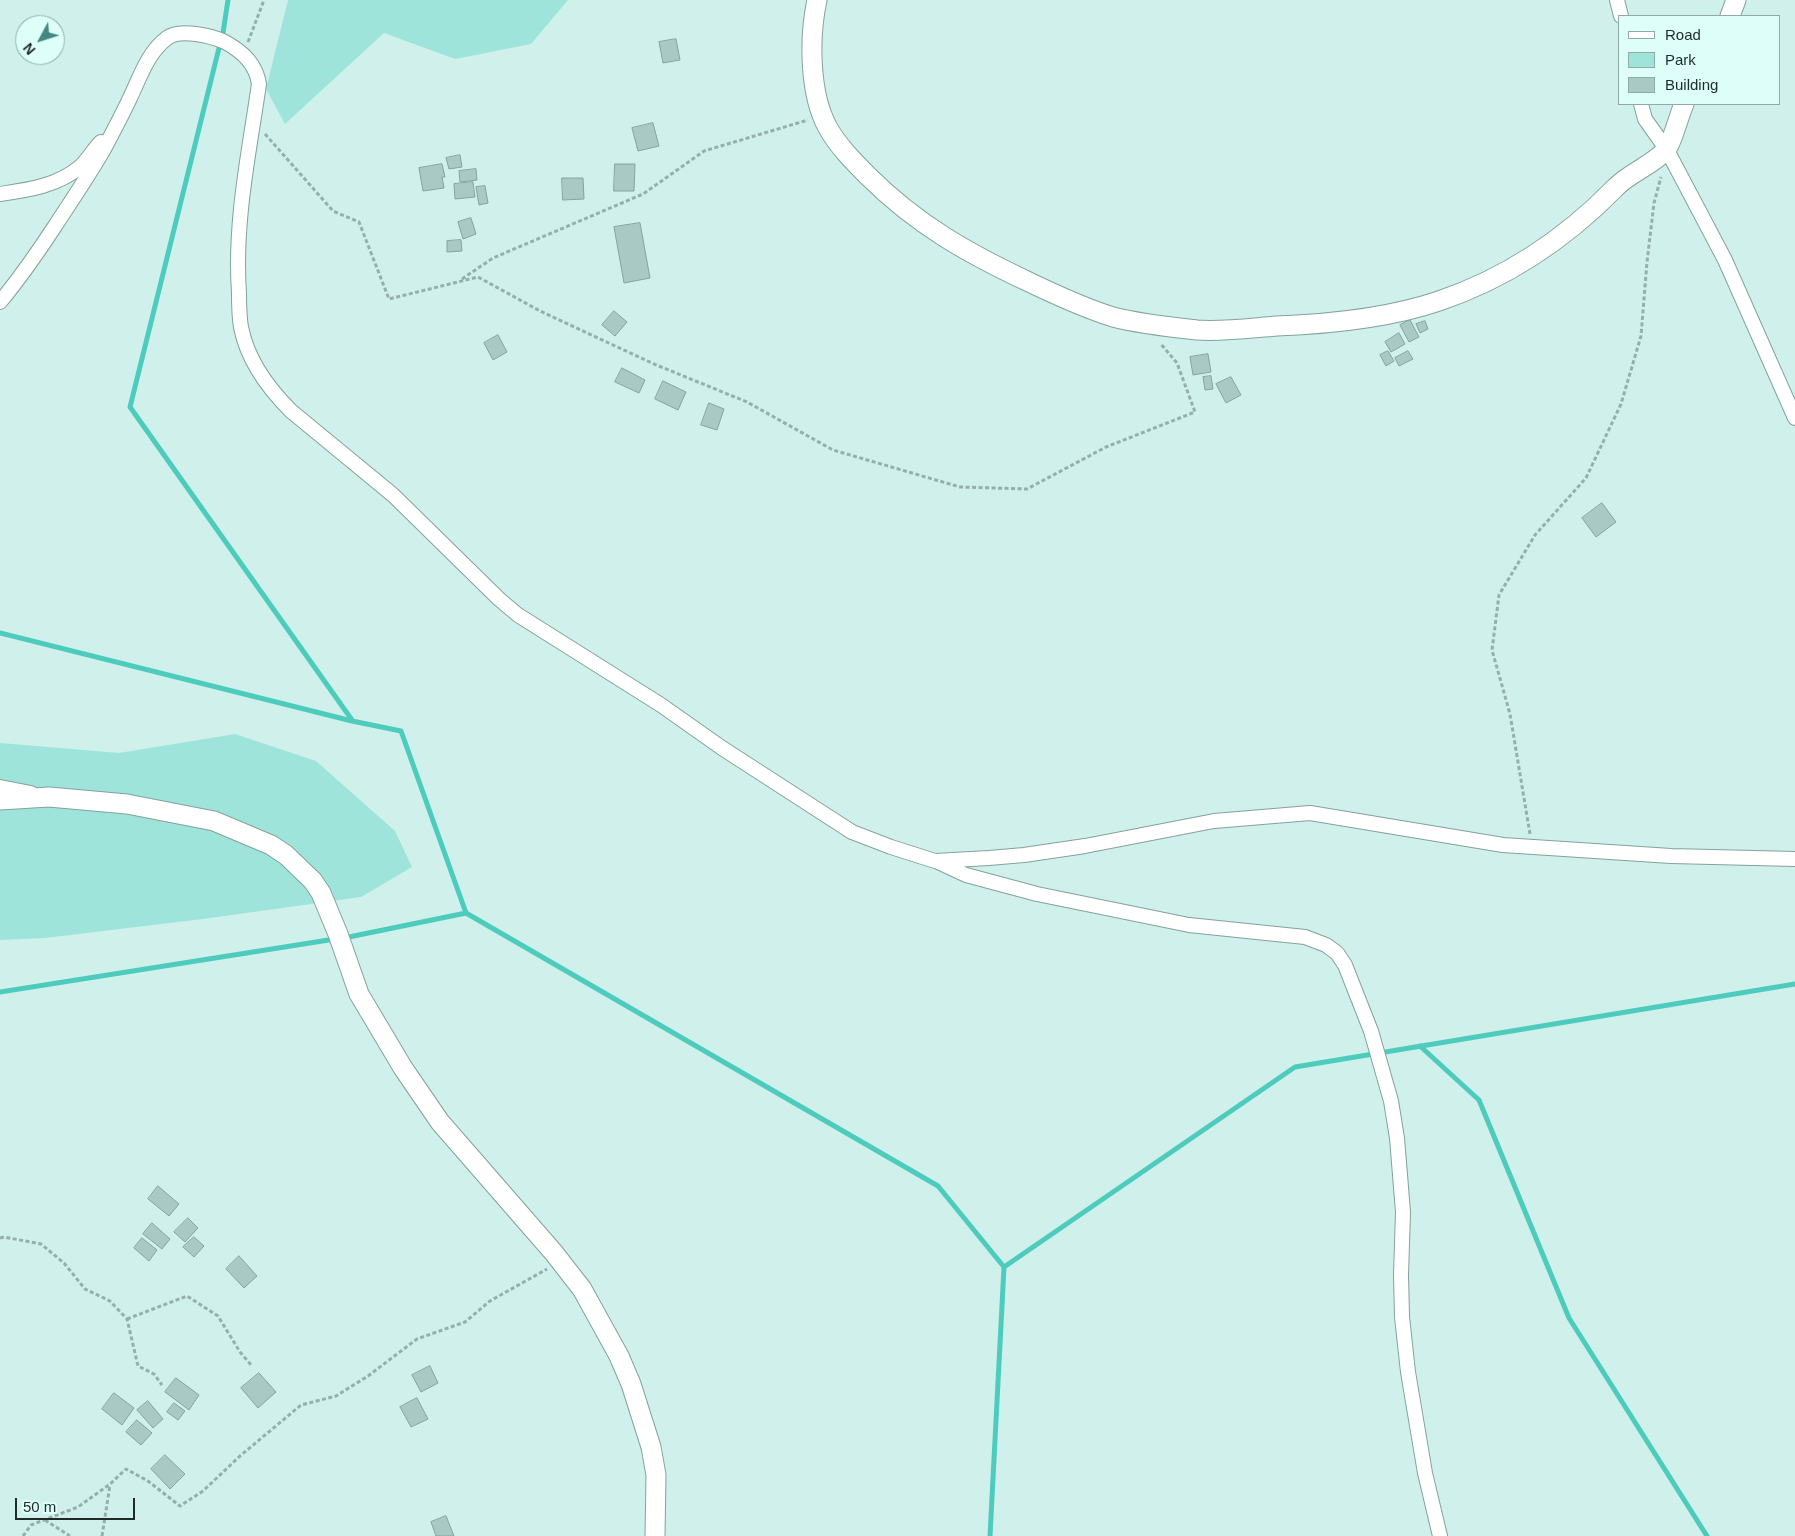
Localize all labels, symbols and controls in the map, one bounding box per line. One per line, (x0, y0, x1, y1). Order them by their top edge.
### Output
north arrow (15, 15, 65, 65)
legend (1618, 15, 1780, 105)
text: Road (1665, 26, 1701, 43)
text: N (20, 40, 39, 58)
text: Park (1665, 51, 1696, 68)
text: Building (1665, 76, 1718, 93)
scale bar (18, 1488, 138, 1520)
text: 50 m (23, 1498, 56, 1515)

